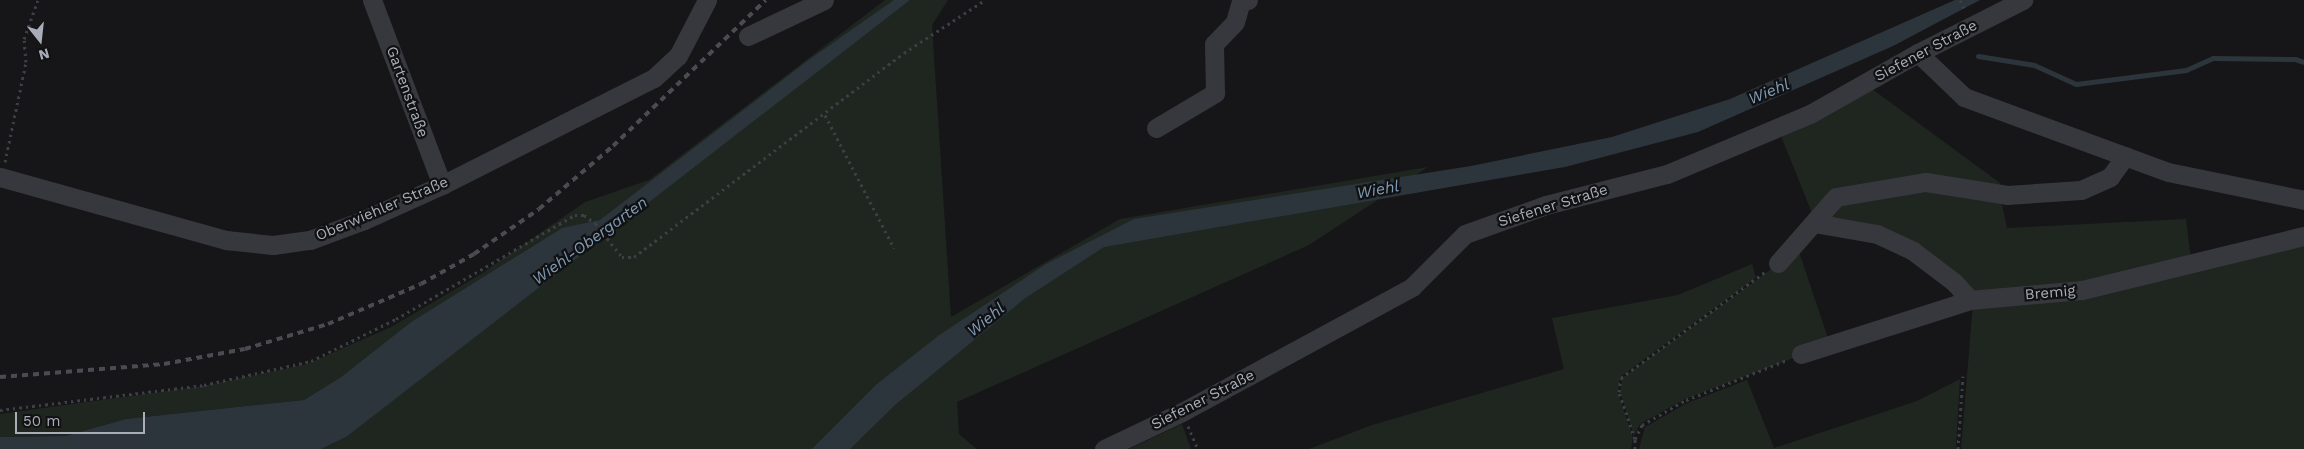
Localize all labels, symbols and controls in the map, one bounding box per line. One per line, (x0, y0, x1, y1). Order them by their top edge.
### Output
north arrow (15, 15, 65, 65)
street label: Siefener Straße (1872, 16, 1980, 86)
street label: Gartenstraße (382, 44, 432, 140)
text: N (37, 45, 51, 64)
water label: Wiehl (1746, 75, 1792, 109)
street label: Oberwiehler Straße (313, 173, 451, 245)
water label: Wiehl (1355, 177, 1401, 203)
street label: Siefener Straße (1496, 181, 1610, 231)
water label: Wiehl-Obergarten (529, 193, 651, 289)
street label: Bremig (2024, 282, 2076, 304)
water label: Wiehl (963, 299, 1009, 341)
street label: Siefener Straße (1148, 366, 1258, 434)
scale bar (18, 402, 148, 434)
text: 50 m (23, 412, 60, 430)

